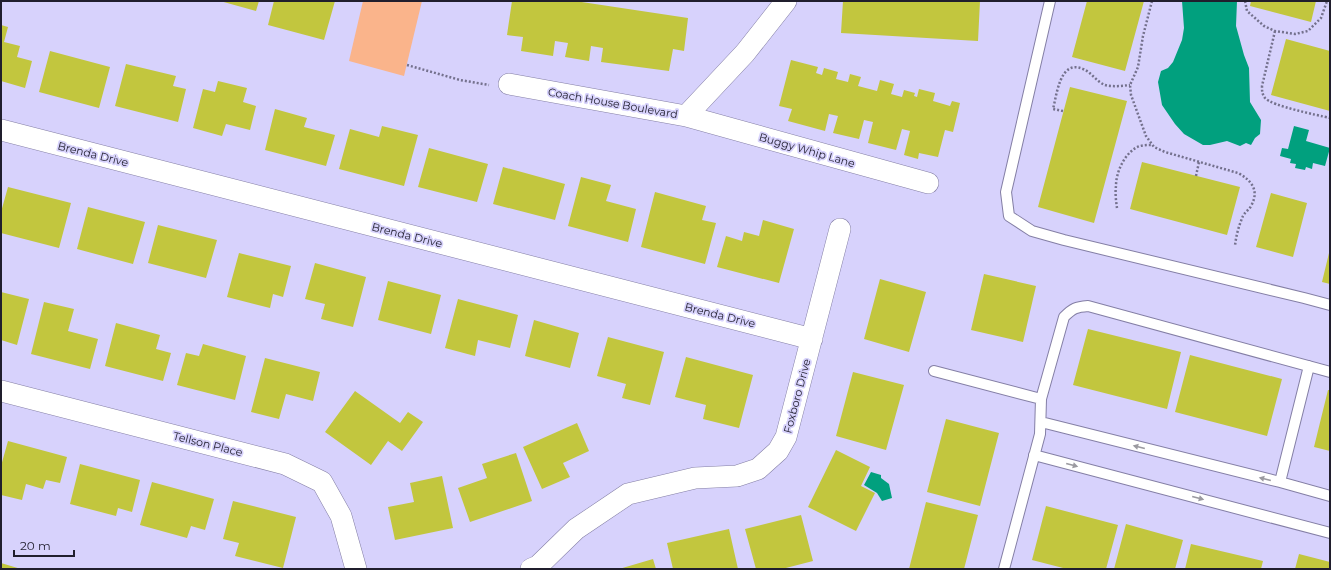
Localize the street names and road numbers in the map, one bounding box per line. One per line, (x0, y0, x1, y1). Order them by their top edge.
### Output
street label: Coach House Boulevard (547, 85, 679, 121)
street label: Buggy Whip Lane (757, 130, 857, 171)
street label: Brenda Drive (56, 138, 130, 170)
street label: Brenda Drive (370, 219, 444, 251)
street label: Brenda Drive (683, 299, 757, 331)
street label: Foxboro Drive (780, 357, 814, 435)
street label: Tellson Place (172, 429, 244, 459)

